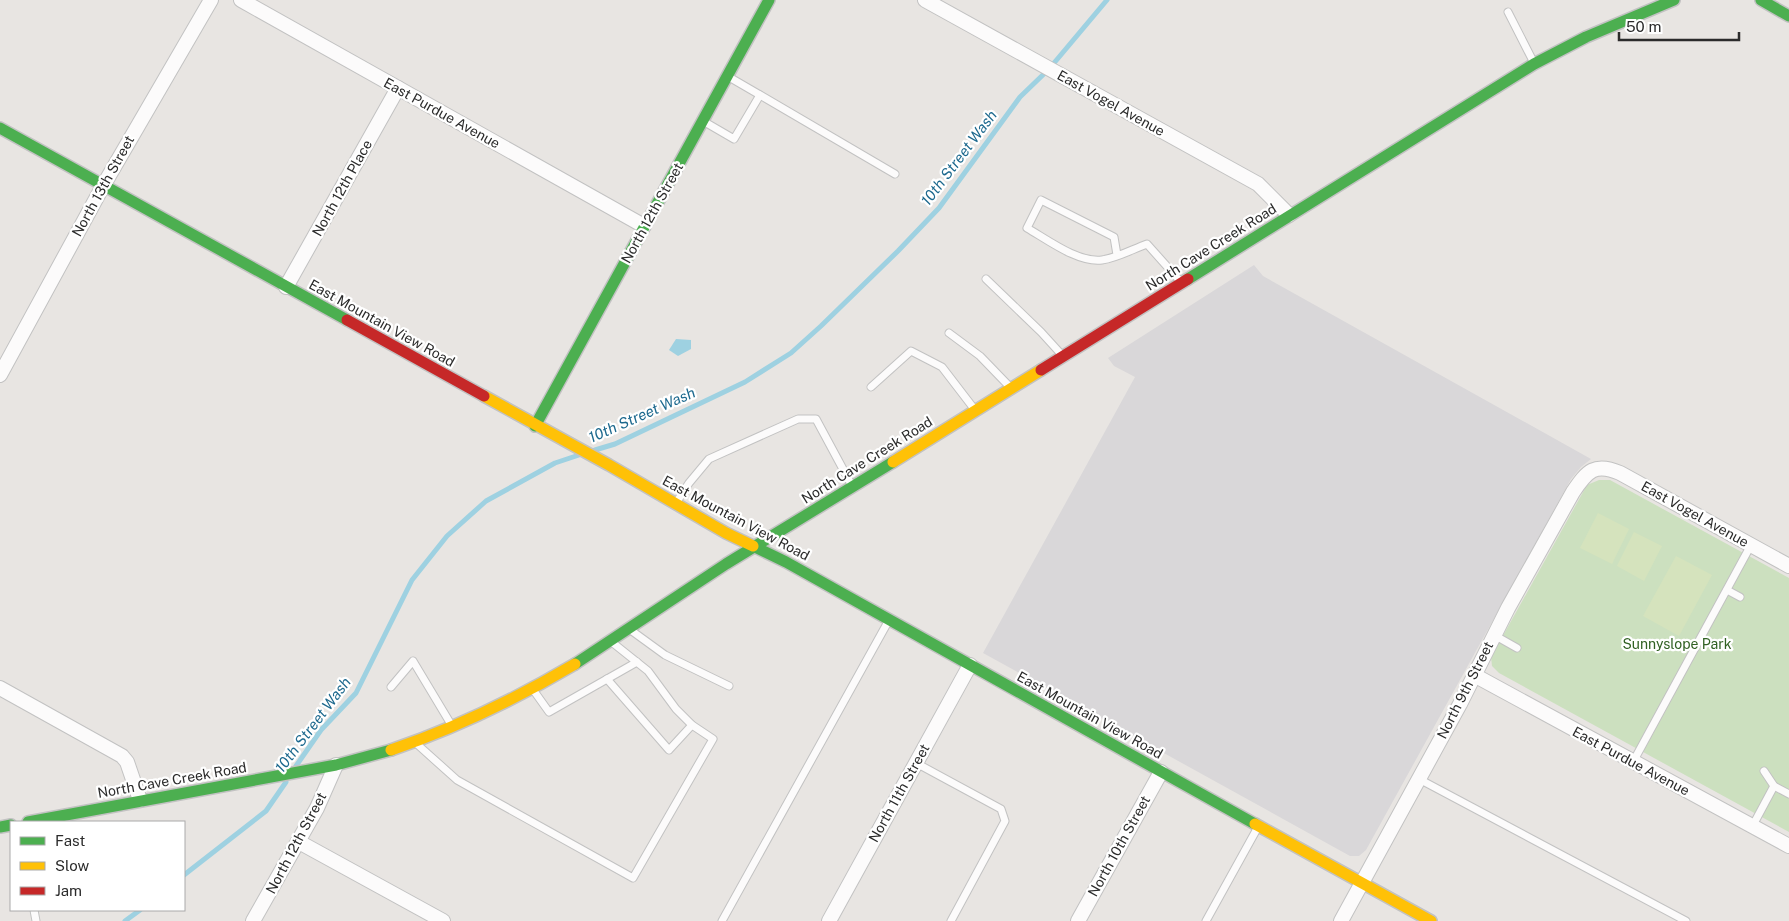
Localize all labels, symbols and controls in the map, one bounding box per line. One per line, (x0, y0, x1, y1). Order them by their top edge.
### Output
scale bar (1619, 10, 1739, 42)
text: 50 m (1626, 18, 1661, 35)
street label: East Vogel Avenue (1054, 67, 1168, 139)
street label: East Purdue Avenue (381, 74, 503, 152)
water label: 10th Street Wash (917, 107, 1000, 209)
street label: North 13th Street (69, 133, 137, 239)
street label: North 12th Place (309, 137, 375, 239)
street label: North 12th Street (618, 160, 686, 266)
street label: North Cave Creek Road (1143, 200, 1279, 294)
street label: East Mountain View Road (306, 276, 458, 370)
water label: 10th Street Wash (586, 383, 698, 446)
street label: North Cave Creek Road (799, 413, 935, 507)
street label: East Mountain View Road (660, 472, 812, 564)
street label: East Vogel Avenue (1638, 478, 1752, 550)
park label: Sunnyslope Park (1622, 636, 1732, 652)
street label: North 9th Street (1434, 639, 1496, 741)
street label: East Mountain View Road (1014, 668, 1166, 762)
water label: 10th Street Wash (271, 674, 354, 776)
street label: East Purdue Avenue (1570, 723, 1692, 799)
street label: North 11th Street (865, 741, 933, 845)
street label: North Cave Creek Road (96, 759, 248, 801)
street label: North 12th Street (263, 790, 329, 896)
street label: North 10th Street (1085, 793, 1153, 899)
legend (10, 821, 185, 911)
text: Fast (55, 832, 85, 849)
text: Slow (55, 857, 90, 874)
text: Jam (55, 882, 82, 899)

